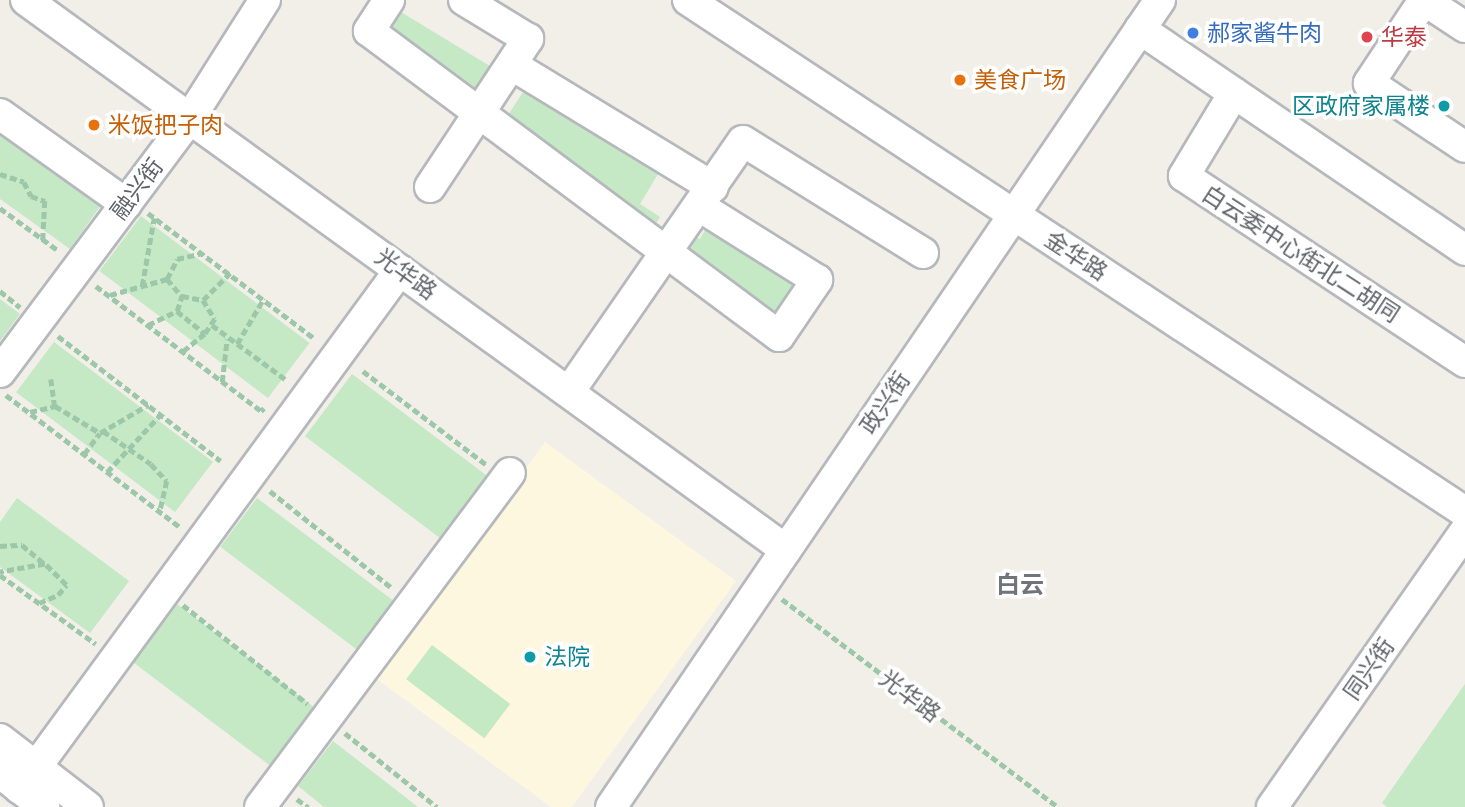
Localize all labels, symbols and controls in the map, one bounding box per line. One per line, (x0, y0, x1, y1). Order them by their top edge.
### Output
place label: 郝家酱牛肉 (1207, 19, 1322, 47)
place label: 华泰 (1381, 23, 1427, 51)
marker: 郝家酱牛肉 (1185, 25, 1201, 41)
marker: 华泰 (1359, 29, 1375, 45)
place label: 美食广场 (974, 66, 1066, 94)
marker: 美食广场 (952, 72, 968, 88)
place label: 区政府家属楼 (1292, 92, 1430, 120)
marker: 区政府家属楼 (1436, 98, 1452, 114)
place label: 米饭把子肉 (108, 111, 223, 139)
marker: 米饭把子肉 (86, 117, 102, 133)
street label: 融兴街 (105, 153, 169, 225)
street label: 白云委中心街北二胡同 (1197, 180, 1405, 328)
street label: 金华路 (1040, 226, 1112, 286)
street label: 光华路 (370, 243, 442, 305)
street label: 政兴街 (854, 367, 916, 439)
district label: 白云 (996, 571, 1044, 599)
street label: 同兴街 (1338, 633, 1400, 705)
place label: 法院 (544, 643, 590, 671)
marker: 法院 (522, 649, 538, 665)
street label: 光华路 (874, 664, 946, 728)

